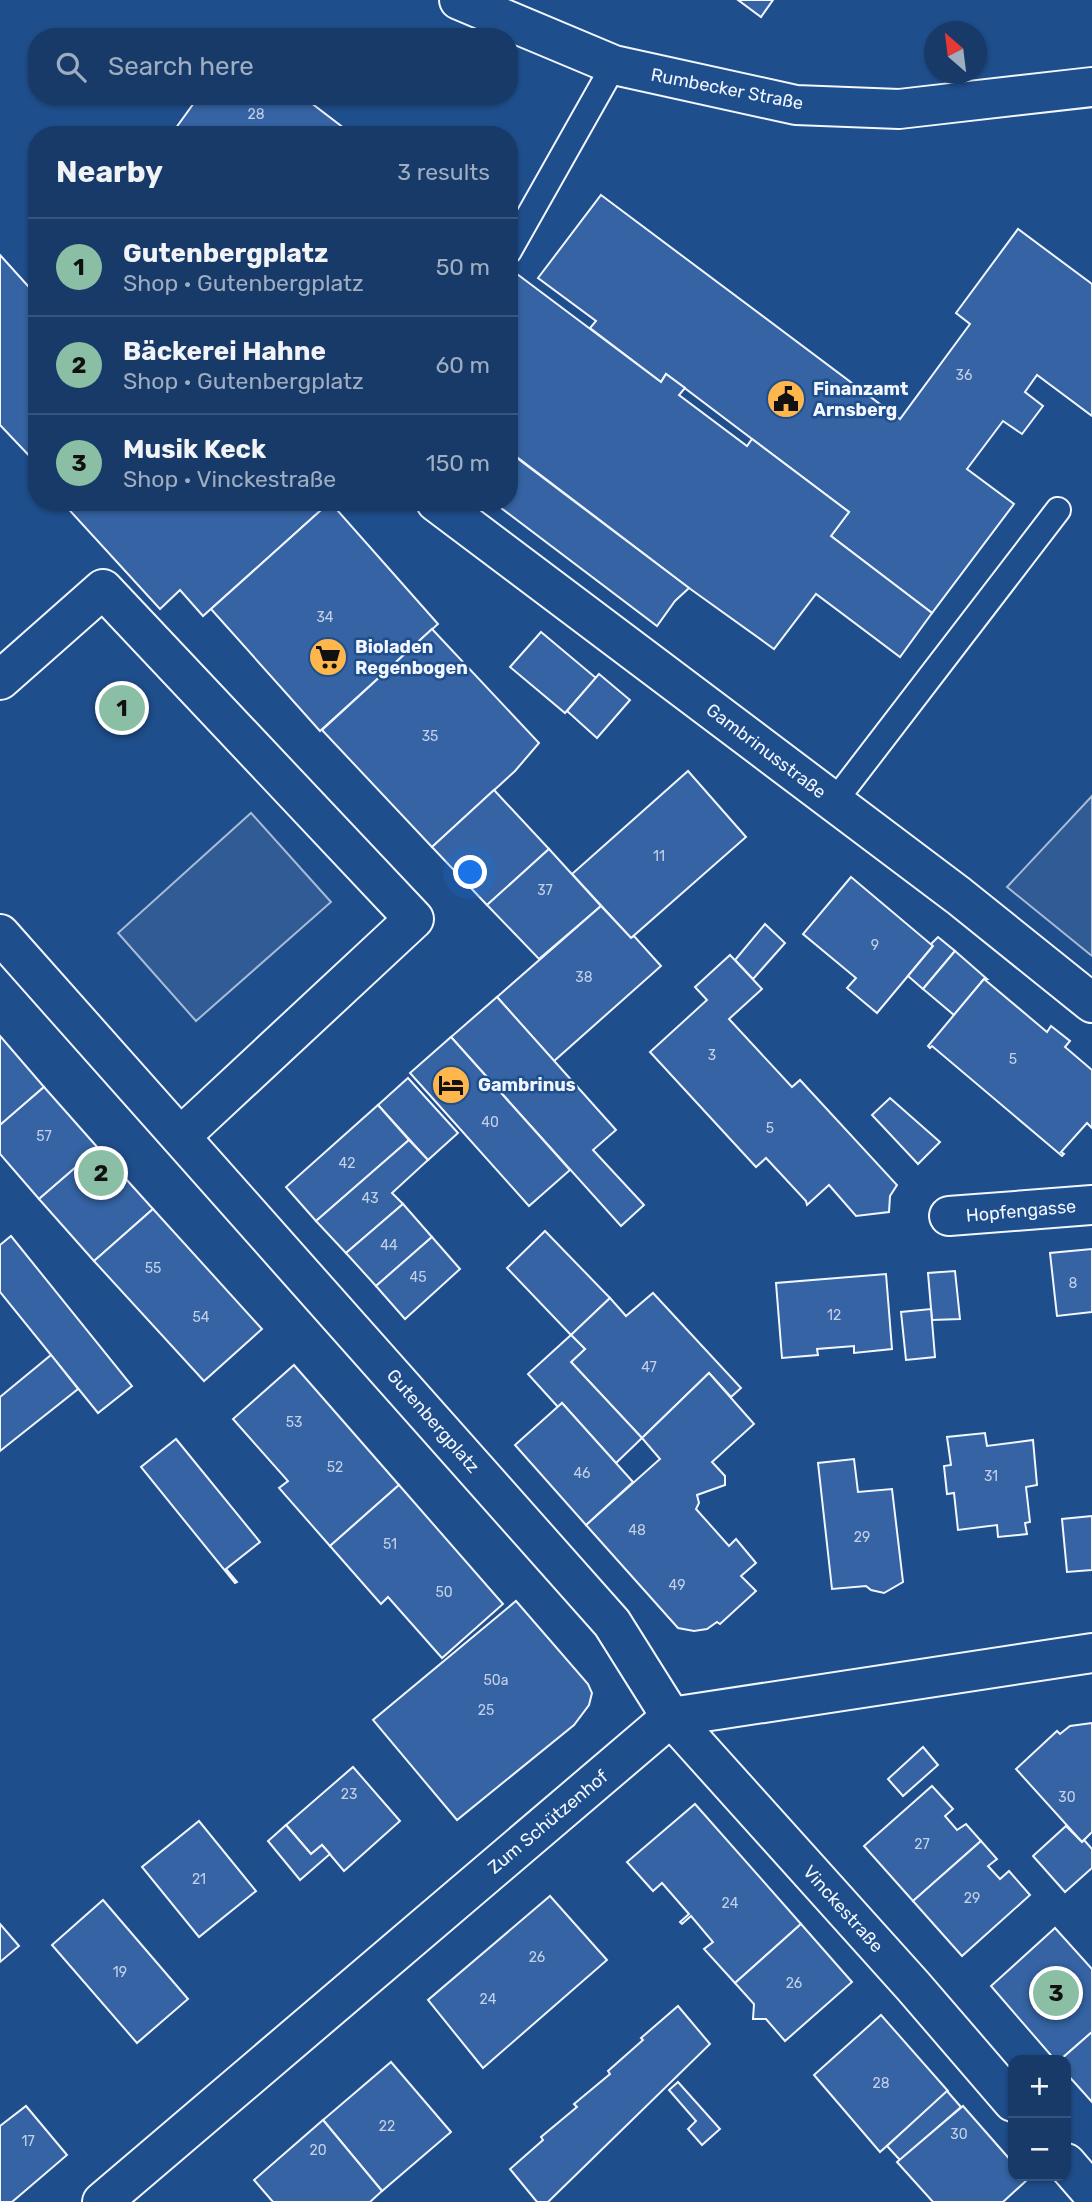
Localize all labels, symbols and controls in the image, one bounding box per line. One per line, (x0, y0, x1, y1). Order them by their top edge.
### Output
north arrow (924, 21, 987, 84)
search box (28, 28, 518, 105)
icon: search (52, 48, 90, 86)
text: Search here (108, 51, 254, 82)
street label: Rumbecker Straße (649, 63, 805, 115)
house number: 28 (247, 106, 265, 123)
text: Nearby (56, 154, 163, 190)
text: 3 results (397, 158, 490, 186)
text: Gutenbergplatz (123, 238, 328, 269)
text: 1 (73, 253, 85, 281)
text: 50 m (436, 253, 490, 281)
text: Shop · Gutenbergplatz (123, 269, 364, 297)
text: Bäckerei Hahne (123, 336, 326, 367)
text: 2 (72, 351, 86, 379)
text: 60 m (435, 351, 490, 379)
text: Shop · Gutenbergplatz (123, 367, 364, 395)
house number: 36 (956, 367, 972, 384)
public building icon: Finanzamt Arnsberg (765, 378, 807, 420)
place label: Finanzamt Arnsberg (813, 378, 908, 421)
text: Musik Keck (123, 434, 266, 465)
text: 3 (71, 449, 87, 477)
text: 150 m (426, 449, 490, 477)
text: Shop · Vinckestraße (123, 465, 336, 493)
house number: 34 (316, 609, 334, 626)
supermarket icon: Bioladen Regenbogen (307, 636, 349, 678)
place label: Bioladen Regenbogen (355, 636, 468, 679)
pin: 1 (99, 682, 145, 734)
street label: Gambrinusstraße (702, 699, 830, 803)
house number: 35 (422, 728, 438, 745)
house number: 11 (653, 848, 665, 865)
your location (453, 855, 487, 889)
house number: 37 (537, 882, 553, 899)
house number: 9 (871, 937, 879, 954)
house number: 38 (575, 969, 593, 986)
house number: 3 (708, 1047, 716, 1064)
house number: 5 (1009, 1051, 1017, 1068)
hotel icon: Gambrinus (430, 1064, 472, 1106)
place label: Gambrinus (478, 1074, 576, 1096)
house number: 40 (481, 1114, 499, 1131)
house number: 5 (766, 1120, 774, 1137)
house number: 57 (36, 1128, 52, 1145)
pin: 2 (78, 1147, 124, 1199)
house number: 42 (339, 1155, 355, 1172)
house number: 43 (361, 1190, 379, 1207)
street label: Hopfengasse (965, 1195, 1077, 1227)
house number: 44 (380, 1237, 398, 1254)
house number: 55 (145, 1260, 161, 1277)
house number: 45 (409, 1269, 427, 1286)
house number: 8 (1069, 1275, 1078, 1292)
house number: 12 (827, 1307, 841, 1324)
house number: 54 (192, 1309, 210, 1326)
house number: 47 (641, 1359, 657, 1376)
street label: Gutenbergplatz (382, 1365, 484, 1477)
house number: 53 (286, 1414, 302, 1431)
house number: 52 (327, 1459, 343, 1476)
house number: 46 (573, 1465, 591, 1482)
house number: 31 (984, 1468, 998, 1485)
house number: 48 (628, 1522, 646, 1539)
house number: 29 (854, 1529, 870, 1546)
house number: 51 (383, 1536, 397, 1553)
house number: 49 (669, 1577, 685, 1594)
house number: 50 (435, 1584, 453, 1601)
house number: 50a (484, 1672, 508, 1689)
house number: 25 (478, 1702, 494, 1719)
street label: Zum Schützenhof (484, 1765, 613, 1879)
house number: 23 (341, 1786, 357, 1803)
house number: 30 (1058, 1789, 1076, 1806)
house number: 27 (914, 1836, 930, 1853)
street label: Vinckestraße (798, 1861, 888, 1957)
house number: 21 (192, 1871, 206, 1888)
house number: 29 (964, 1890, 980, 1907)
house number: 24 (722, 1895, 739, 1912)
house number: 26 (529, 1949, 545, 1966)
house number: 19 (113, 1964, 127, 1981)
pin: 3 (1033, 1967, 1079, 2019)
house number: 26 (786, 1975, 802, 1992)
house number: 24 (480, 1991, 497, 2008)
map controls (1008, 2055, 1071, 2181)
button: + (1008, 2055, 1071, 2118)
house number: 28 (872, 2075, 890, 2092)
house number: 22 (379, 2118, 395, 2135)
button: − (1008, 2118, 1071, 2181)
house number: 30 (950, 2126, 968, 2143)
house number: 17 (21, 2133, 35, 2150)
house number: 20 (309, 2142, 327, 2159)

